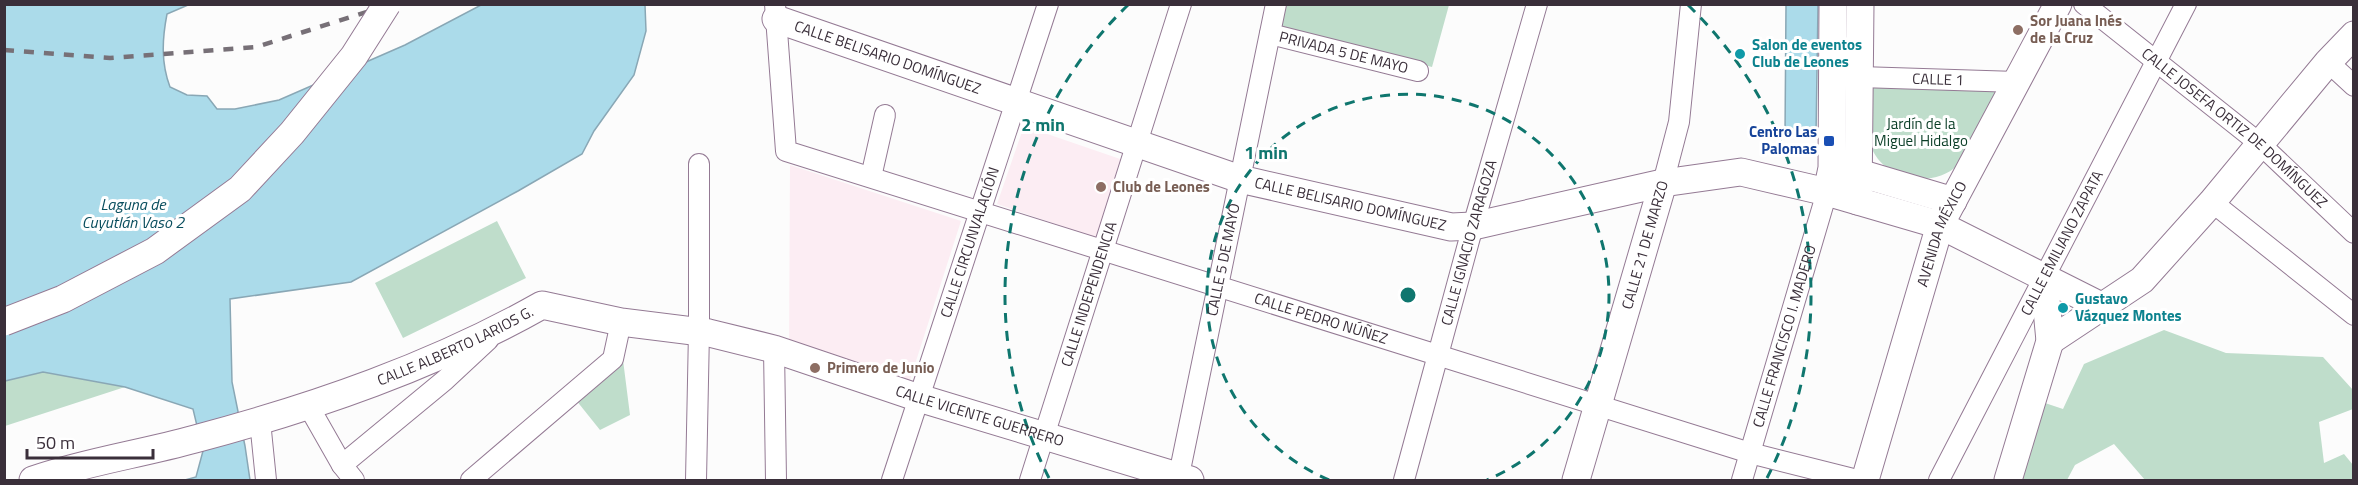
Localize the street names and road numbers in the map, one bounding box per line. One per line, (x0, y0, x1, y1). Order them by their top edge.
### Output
street label: CALLE BELISARIO DOMÍNGUEZ (791, 14, 984, 100)
street label: PRIVADA 5 DE MAYO (1277, 25, 1411, 79)
street label: CALLE JOSEFA ORTIZ DE DOMÍNGUEZ (2137, 42, 2333, 213)
street label: CALLE 1 (1912, 67, 1964, 91)
street label: CALLE IGNACIO ZARAGOZA (1434, 157, 1503, 328)
street label: CALLE CIRCUNVALACIÓN (934, 164, 1005, 321)
street label: CALLE EMILIANO ZAPATA (2014, 166, 2109, 319)
street label: CALLE BELISARIO DOMÍNGUEZ (1252, 171, 1449, 237)
street label: AVENIDA MÉXICO (1910, 177, 1972, 289)
street label: CALLE 21 DE MARZO (1615, 178, 1674, 312)
street label: CALLE 5 DE MAYO (1200, 201, 1246, 318)
street label: CALLE INDEPENDENCIA (1055, 218, 1122, 370)
street label: CALLE FRANCISCO I. MADERO (1746, 242, 1822, 430)
street label: CALLE PEDRO NÚÑEZ (1251, 286, 1391, 350)
street label: CALLE ALBERTO LARIOS G. (374, 300, 537, 391)
street label: CALLE VICENTE GUERRERO (893, 379, 1067, 452)

